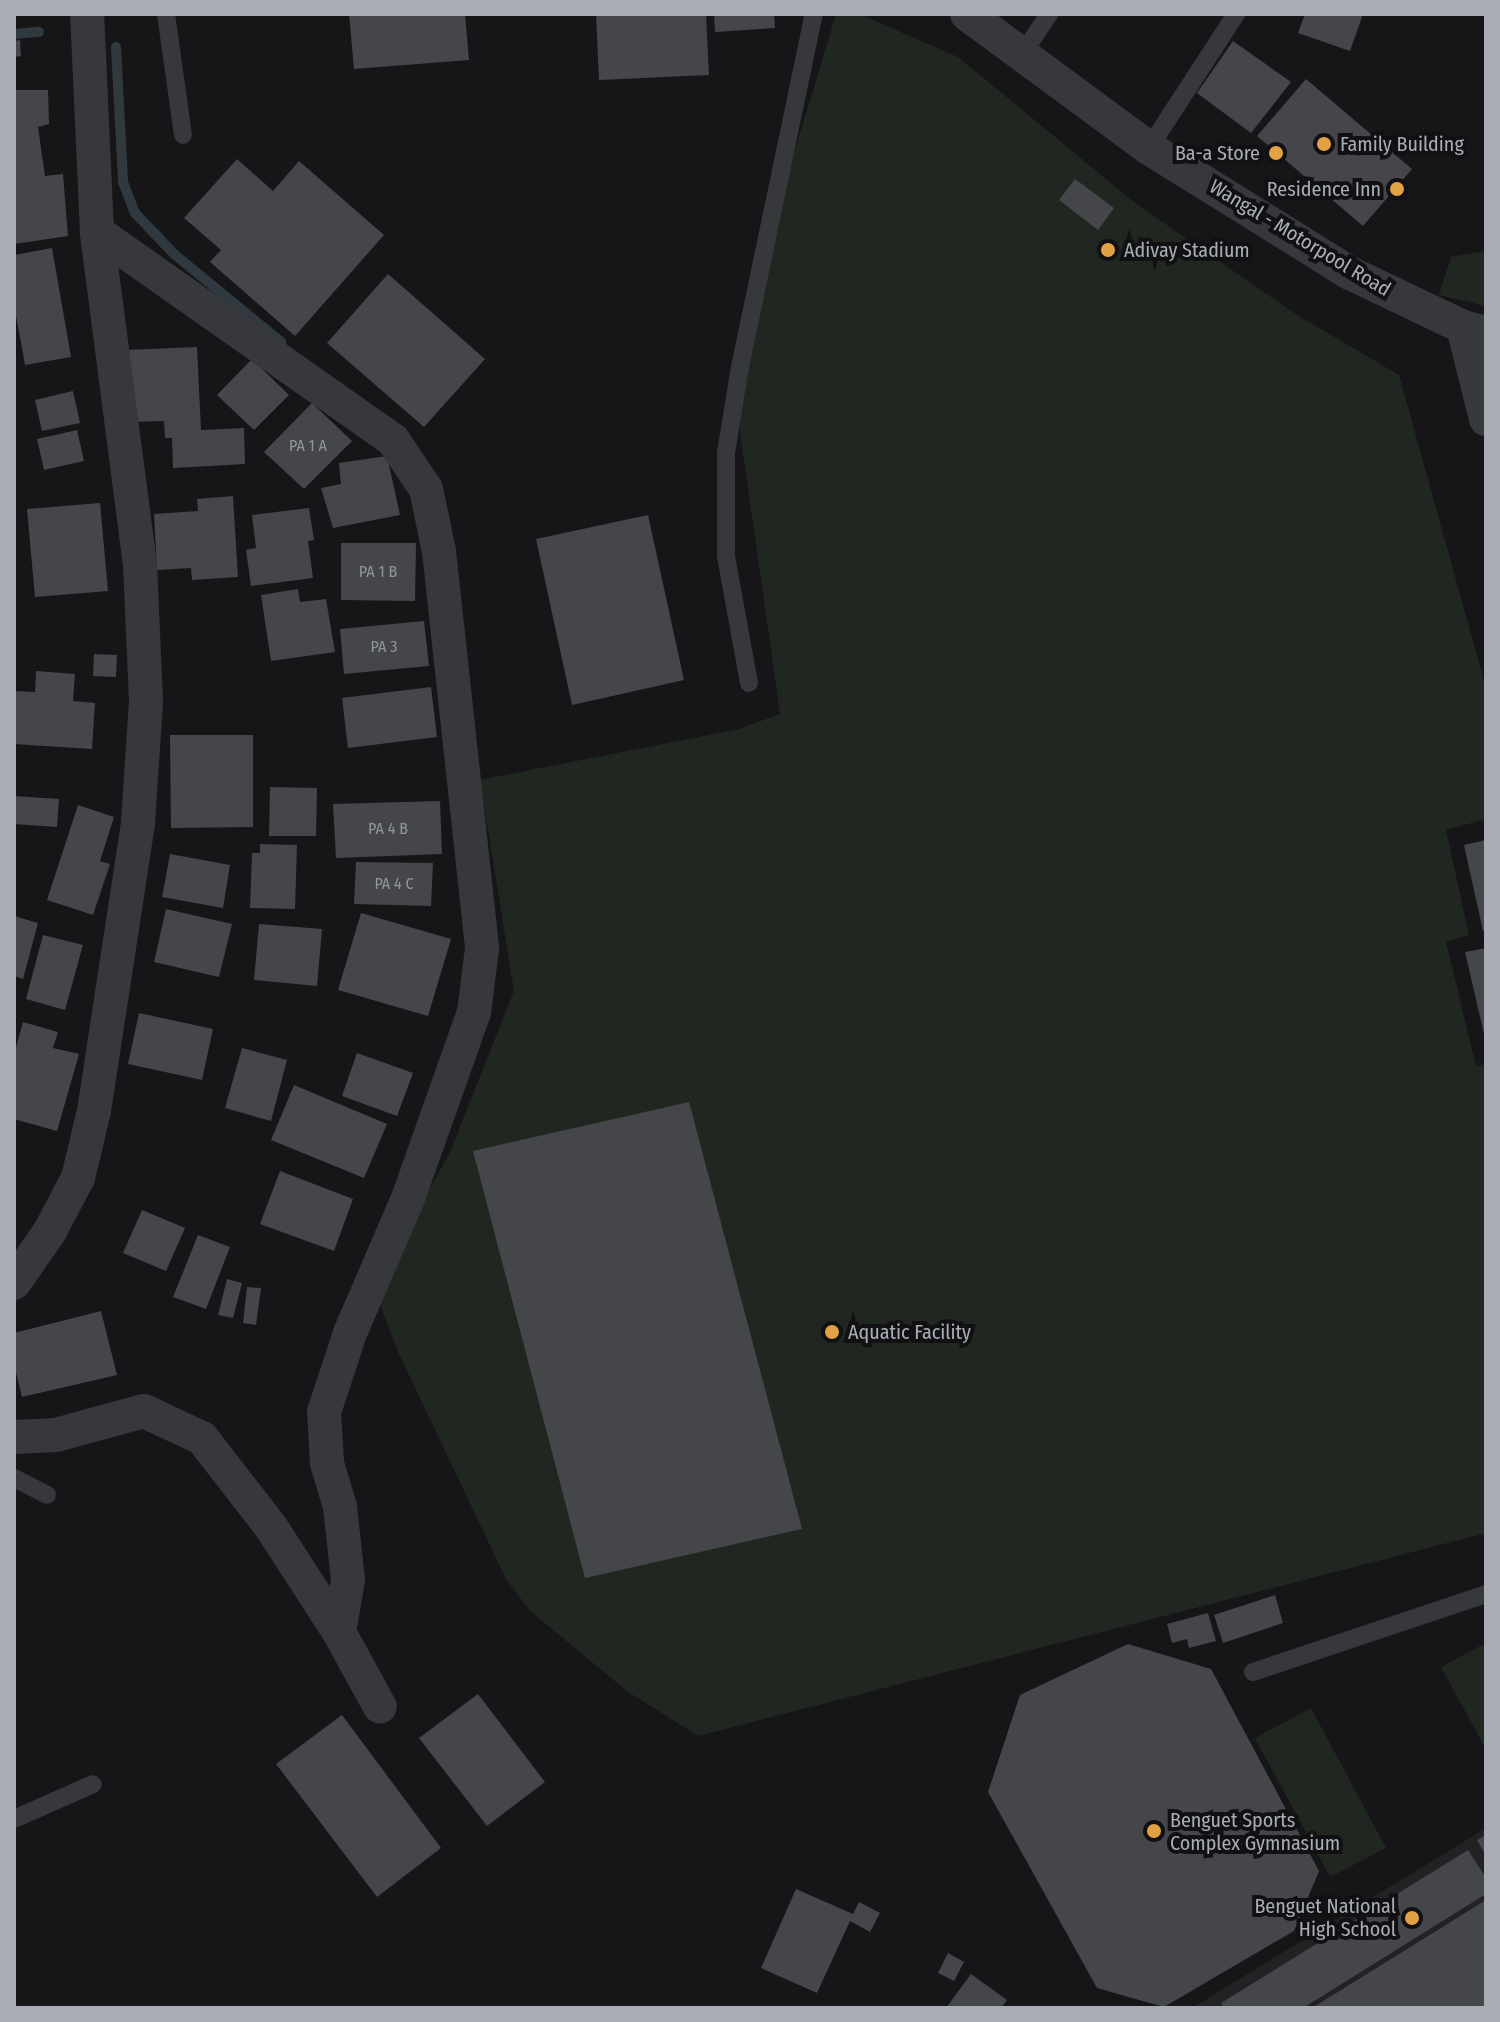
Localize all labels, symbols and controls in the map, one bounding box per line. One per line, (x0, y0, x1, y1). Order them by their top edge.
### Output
place label: Family Building (1340, 132, 1464, 156)
marker: Family Building (1315, 135, 1333, 153)
place label: Ba-a Store (1175, 141, 1260, 165)
marker: Ba-a Store (1267, 144, 1285, 162)
street label: Wangal - Motorpool Road (1205, 174, 1395, 302)
place label: Residence Inn (1267, 177, 1381, 201)
marker: Residence Inn (1388, 180, 1406, 198)
place label: Adivay Stadium (1124, 238, 1250, 262)
marker: Adivay Stadium (1099, 241, 1117, 259)
house number: PA 1 A (289, 436, 327, 456)
house number: PA 1 B (359, 562, 397, 582)
house number: PA 3 (371, 637, 397, 657)
house number: PA 4 B (368, 819, 408, 839)
house number: PA 4 C (374, 874, 414, 894)
place label: Aquatic Facility (848, 1320, 971, 1344)
marker: Aquatic Facility (823, 1323, 841, 1341)
place label: Benguet Sports Complex Gymnasium (1170, 1808, 1340, 1855)
marker: Benguet Sports Complex Gymnasium (1145, 1822, 1163, 1840)
place label: Benguet National High School (1254, 1894, 1396, 1941)
marker: Benguet National High School (1403, 1909, 1421, 1927)

